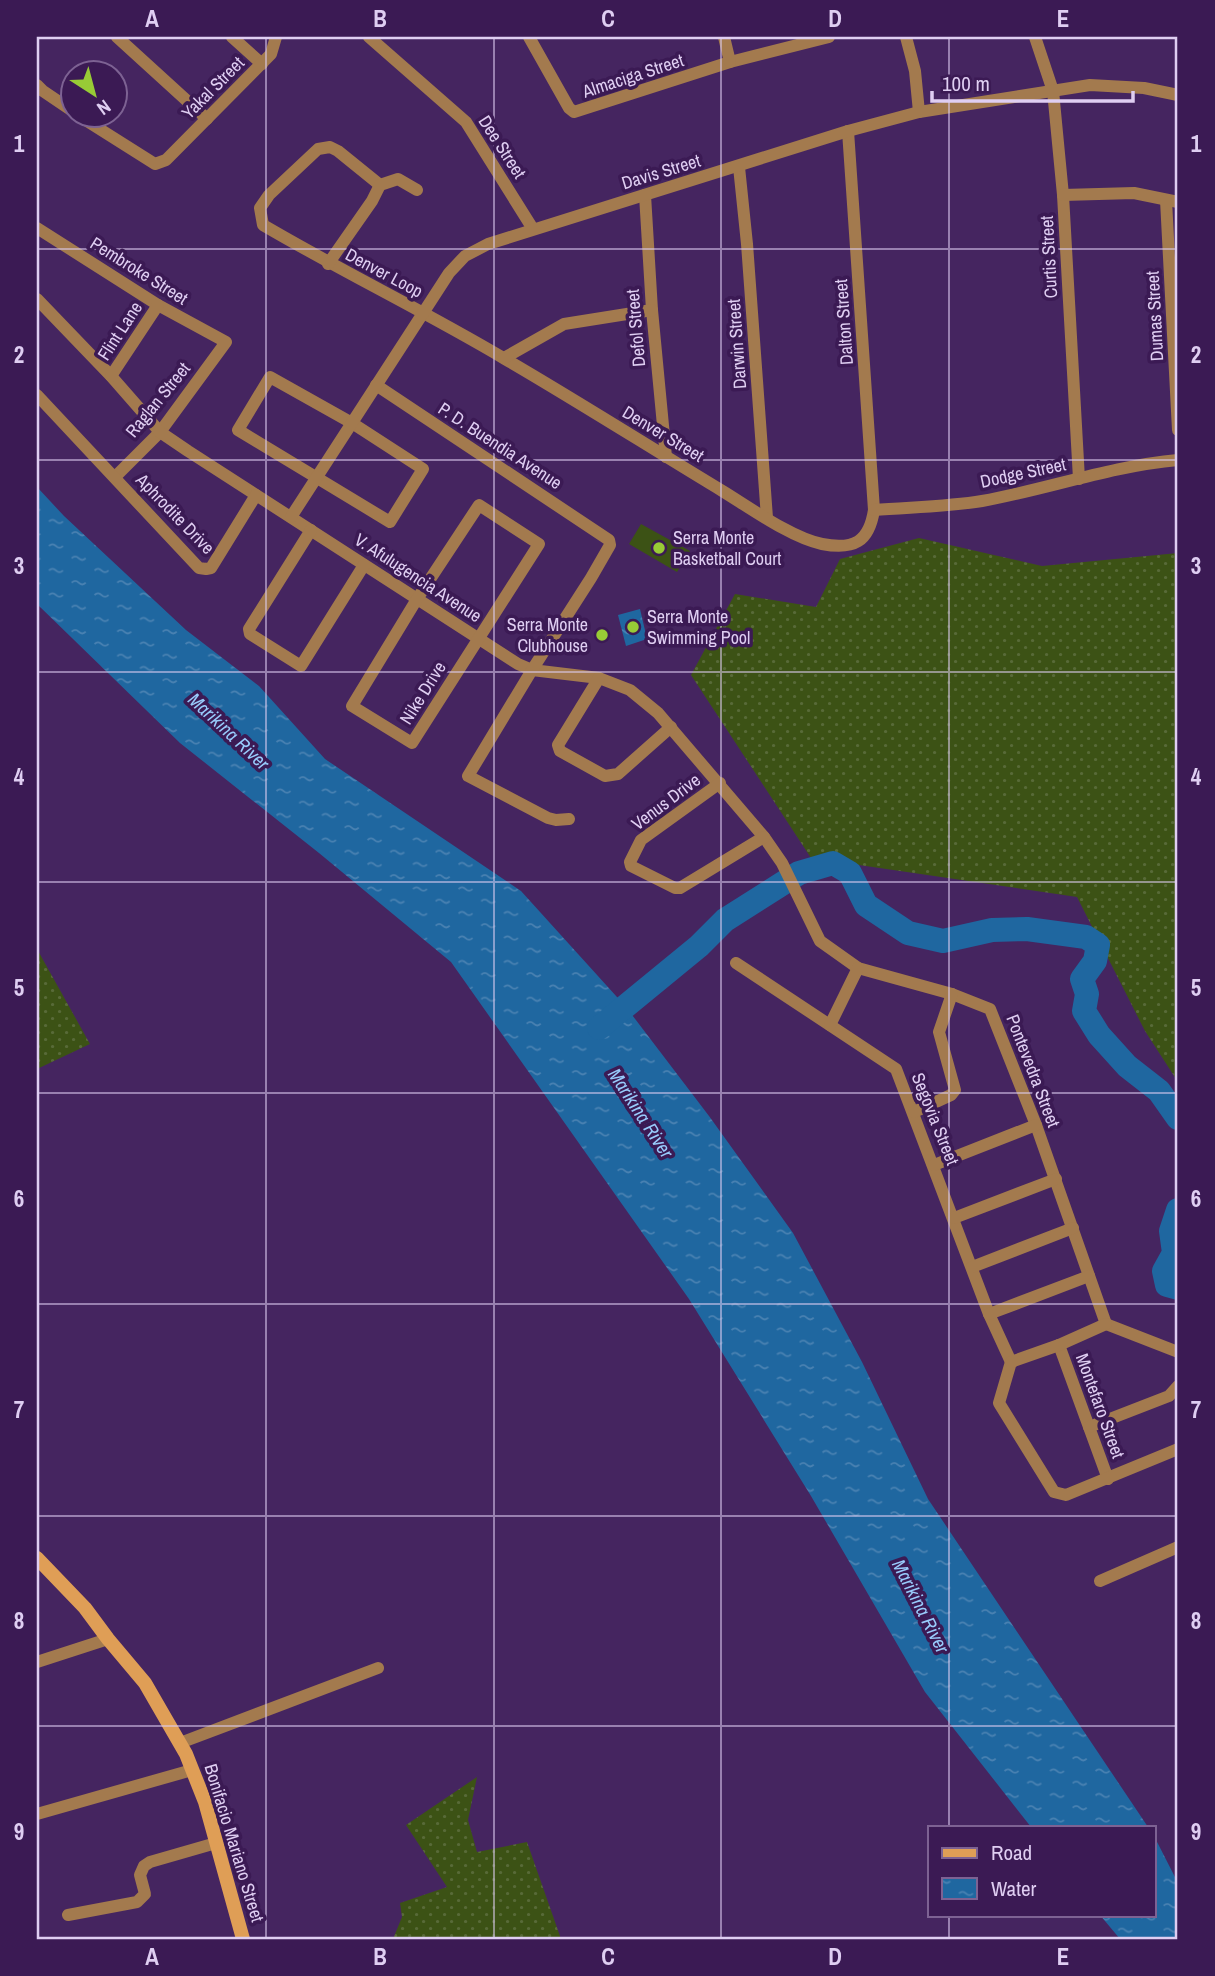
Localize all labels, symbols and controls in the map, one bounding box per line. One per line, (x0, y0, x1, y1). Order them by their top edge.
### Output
text: A (145, 3, 159, 34)
text: B (373, 3, 387, 34)
text: C (601, 3, 615, 34)
text: D (828, 3, 842, 34)
text: E (1057, 3, 1069, 34)
street label: Almaciga Street (578, 47, 687, 104)
street label: Yakal Street (176, 51, 250, 125)
north arrow (60, 60, 130, 130)
scale bar (932, 60, 1133, 104)
text: 100 m (942, 69, 990, 98)
text: N (92, 94, 116, 122)
street label: Dee Street (473, 110, 532, 183)
text: 1 (14, 128, 25, 159)
text: 1 (1191, 128, 1202, 159)
street label: Davis Street (618, 148, 703, 195)
street label: Curtis Street (1034, 215, 1063, 299)
street label: Pembroke Street (86, 231, 193, 311)
street label: Denver Loop (341, 242, 427, 303)
street label: Dumas Street (1140, 270, 1169, 362)
street label: Dalton Street (828, 278, 859, 366)
street label: Defol Street (620, 288, 651, 368)
street label: Flint Lane (91, 296, 148, 365)
street label: Darwin Street (721, 298, 752, 390)
text: 2 (14, 339, 24, 370)
text: 2 (1191, 339, 1201, 370)
street label: Raglan Street (119, 357, 196, 443)
street label: P. D. Buendia Avenue (433, 396, 567, 495)
street label: Denver Street (618, 399, 709, 468)
street label: Dodge Street (978, 451, 1068, 494)
street label: Aphrodite Drive (130, 467, 220, 560)
place label: Serra Monte Basketball Court (673, 525, 781, 571)
street label: V. Afulugencia Avenue (350, 527, 487, 628)
marker: Serra Monte Basketball Court (651, 540, 667, 556)
text: 3 (14, 550, 24, 581)
text: 3 (1191, 550, 1201, 581)
place label: Serra Monte Swimming Pool (647, 604, 750, 650)
place label: Serra Monte Clubhouse (507, 612, 588, 658)
marker: Serra Monte Swimming Pool (625, 619, 641, 635)
marker: Serra Monte Clubhouse (594, 627, 610, 643)
street label: Nike Drive (394, 657, 452, 729)
water label: Marikina River (183, 687, 276, 776)
text: 4 (14, 761, 25, 792)
text: 4 (1191, 761, 1202, 792)
street label: Venus Drive (626, 767, 705, 836)
text: 5 (14, 972, 24, 1003)
text: 5 (1191, 972, 1201, 1003)
street label: Pontevedra Street (1000, 1011, 1066, 1131)
water label: Marikina River (602, 1063, 680, 1164)
street label: Segovia Street (906, 1069, 965, 1169)
text: 6 (14, 1183, 24, 1214)
text: 6 (1191, 1183, 1201, 1214)
street label: Montefaro Street (1070, 1350, 1131, 1462)
text: 7 (14, 1394, 24, 1425)
text: 7 (1191, 1394, 1201, 1425)
water label: Marikina River (886, 1555, 956, 1658)
text: 8 (14, 1605, 24, 1636)
text: 8 (1191, 1605, 1201, 1636)
street label: Bonifacio Mariano Street (199, 1761, 270, 1925)
text: 9 (14, 1816, 24, 1847)
text: 9 (1191, 1816, 1201, 1847)
legend (928, 1826, 1156, 1916)
text: Road (991, 1838, 1032, 1867)
text: Water (991, 1874, 1037, 1903)
text: A (145, 1941, 159, 1972)
text: B (373, 1941, 387, 1972)
text: C (601, 1941, 615, 1972)
text: D (828, 1941, 842, 1972)
text: E (1057, 1941, 1069, 1972)

